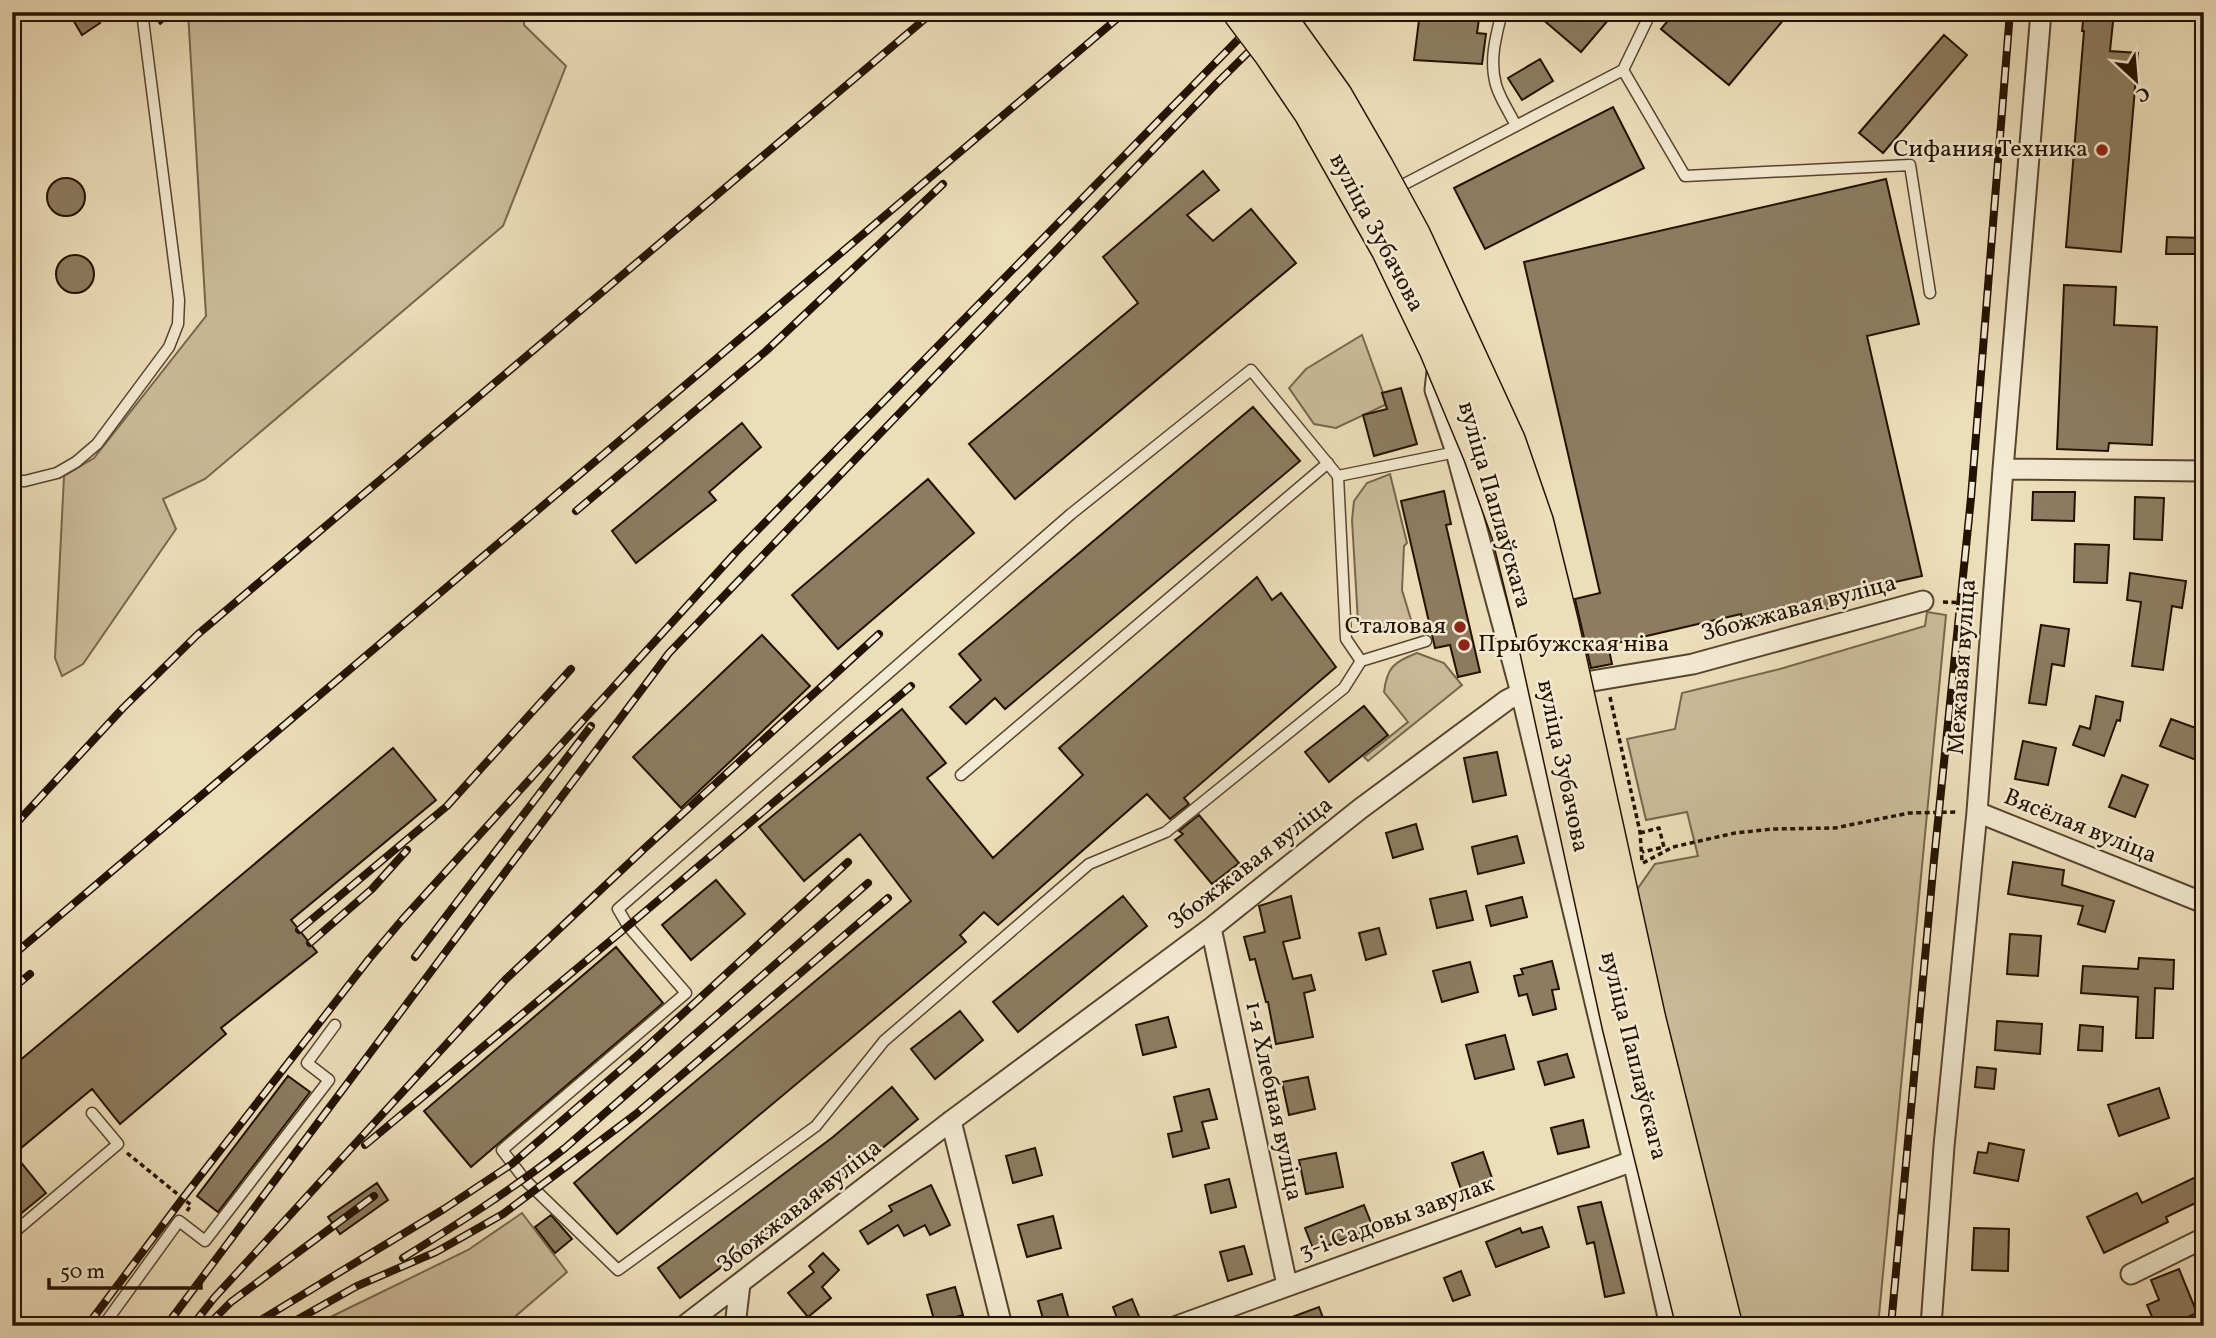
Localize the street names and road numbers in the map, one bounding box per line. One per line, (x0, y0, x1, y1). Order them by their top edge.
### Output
street label: вуліца Зубачова (1320, 148, 1432, 318)
street label: вуліца Паплаўскага (1448, 398, 1540, 612)
street label: Збожжавая вуліца (1698, 567, 1900, 651)
street label: Межавая вуліца (1940, 578, 1986, 756)
street label: вуліца Зубачова (1527, 677, 1597, 855)
street label: Вясёлая вуліца (1998, 781, 2162, 873)
street label: Збожжавая вуліца (1161, 789, 1341, 939)
street label: вуліца Паплаўскага (1591, 948, 1675, 1164)
street label: 1-я Хлебная вуліца (1235, 998, 1311, 1204)
street label: Збожжавая вуліца (710, 1132, 890, 1282)
street label: 3-і Садовы завулак (1294, 1168, 1500, 1270)

